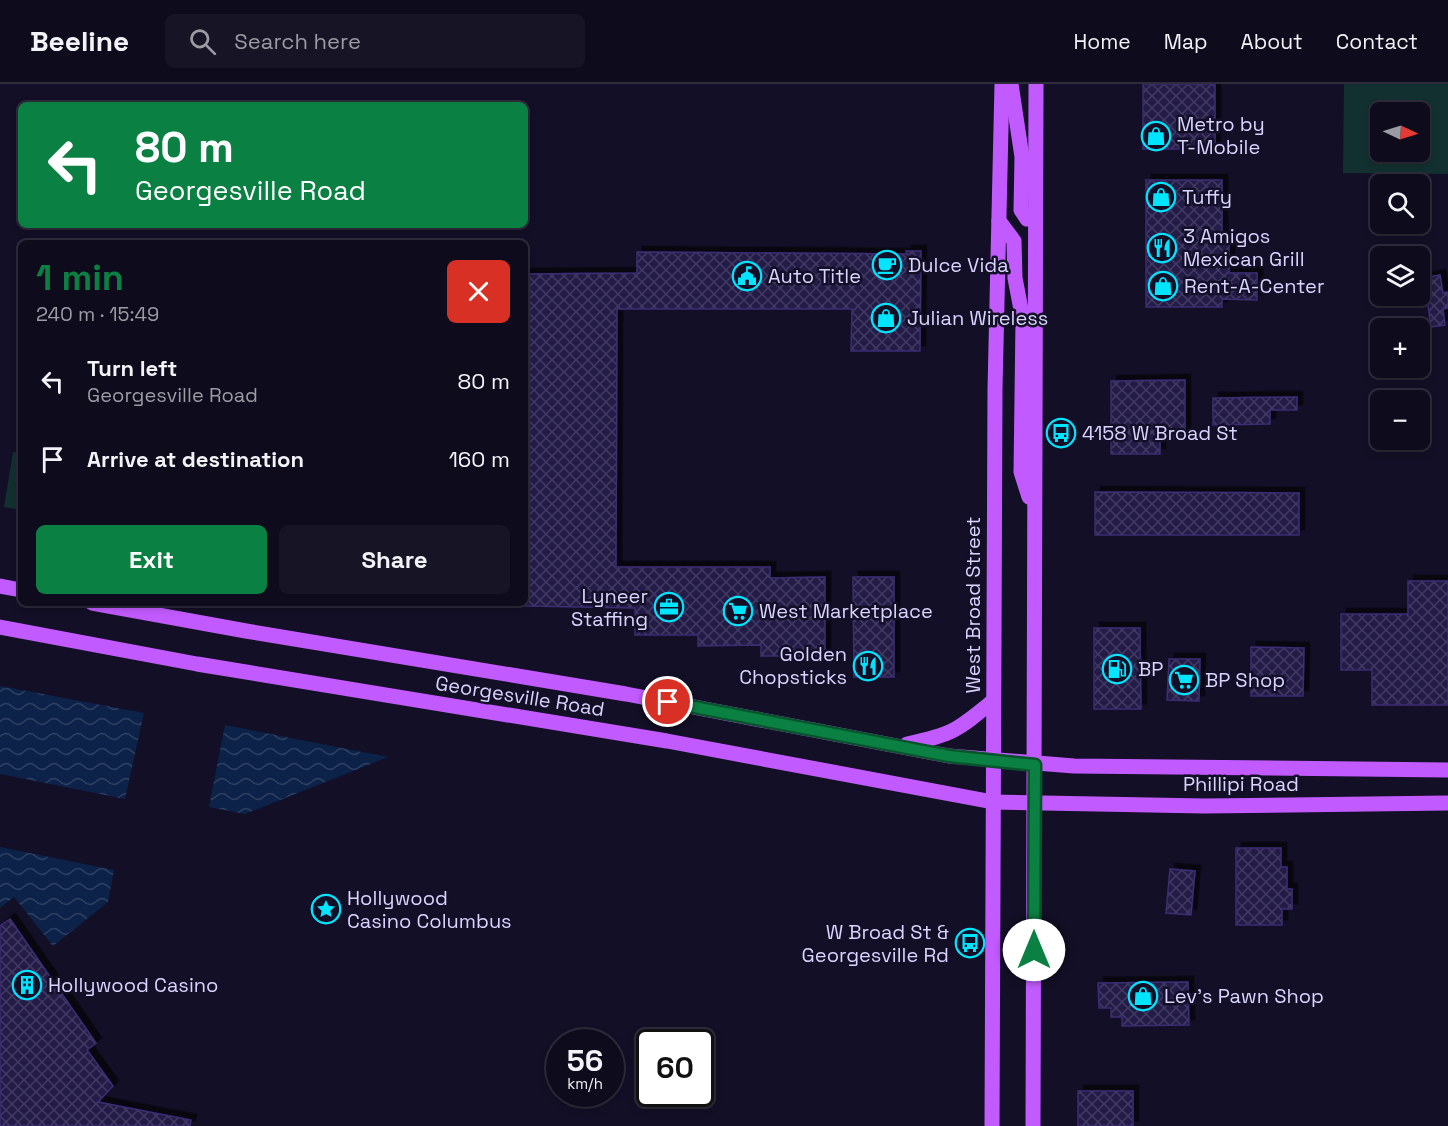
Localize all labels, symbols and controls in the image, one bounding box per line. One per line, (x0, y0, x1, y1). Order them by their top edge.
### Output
search box (165, 14, 585, 68)
text: Beeline (30, 23, 129, 59)
icon: search (186, 25, 219, 58)
text: Search here (234, 27, 361, 55)
text: Home (1073, 28, 1131, 55)
text: Map (1164, 28, 1208, 55)
text: About (1241, 28, 1303, 55)
text: Contact (1336, 28, 1418, 55)
north arrow (1370, 102, 1430, 162)
map controls (1370, 102, 1430, 450)
place label: Metro by T-Mobile (1177, 111, 1265, 160)
shop icon: Metro by T-Mobile (1140, 120, 1172, 152)
text: 80 m (135, 121, 234, 174)
icon: left (36, 126, 114, 204)
text: Georgesville Road (135, 173, 366, 208)
button: search (1370, 174, 1430, 234)
shop icon: Tuffy (1145, 181, 1177, 213)
place label: Tuffy (1182, 184, 1232, 210)
place label: 3 Amigos Mexican Grill (1183, 223, 1305, 272)
restaurant icon: 3 Amigos Mexican Grill (1146, 232, 1178, 264)
button: layers (1370, 246, 1430, 306)
cafe icon: Dulce Vida (871, 249, 903, 281)
place label: Dulce Vida (908, 252, 1009, 278)
text: 1 min (36, 255, 124, 301)
button: close (447, 260, 510, 323)
public building icon: Auto Title (731, 260, 763, 292)
place label: Auto Title (768, 263, 861, 289)
shop icon: Rent-A-Center (1147, 270, 1179, 302)
place label: Rent-A-Center (1184, 273, 1324, 299)
text: 240 m · 15:49 (36, 301, 159, 327)
shop icon: Julian Wireless (870, 302, 902, 334)
place label: Julian Wireless (907, 305, 1048, 331)
button: + (1370, 318, 1430, 378)
text: Turn left (87, 354, 177, 382)
icon: left (36, 365, 69, 398)
text: 80 m (458, 367, 510, 395)
text: Georgesville Road (87, 382, 258, 408)
button: − (1370, 390, 1430, 450)
bus stop icon: 4158 W Broad St (1045, 417, 1077, 449)
place label: 4158 W Broad St (1082, 420, 1238, 446)
icon: arrive (36, 443, 69, 476)
text: Arrive at destination (87, 445, 304, 473)
text: 160 m (449, 445, 510, 473)
street label: West Broad Street (960, 517, 986, 693)
button: Exit (36, 525, 267, 594)
button: Share (279, 525, 510, 594)
place label: Lyneer Staffing (571, 583, 648, 632)
office icon: Lyneer Staffing (653, 591, 685, 623)
supermarket icon: West Marketplace (722, 595, 754, 627)
place label: West Marketplace (759, 598, 933, 624)
place label: Golden Chopsticks (739, 641, 847, 690)
restaurant icon: Golden Chopsticks (852, 650, 884, 682)
fuel station icon: BP (1101, 653, 1133, 685)
place label: BP (1138, 656, 1163, 682)
supermarket icon: BP Shop (1168, 664, 1200, 696)
place label: BP Shop (1205, 667, 1285, 693)
street label: Georgesville Road (434, 670, 606, 722)
pin (642, 676, 693, 727)
icon: arrive (651, 685, 684, 718)
street label: Phillipi Road (1183, 771, 1299, 797)
place label: Hollywood Casino Columbus (347, 885, 512, 934)
place icon: Hollywood Casino Columbus (310, 893, 342, 925)
position arrow (1002, 918, 1066, 982)
place label: W Broad St & Georgesville Rd (802, 919, 949, 968)
bus stop icon: W Broad St & Georgesville Rd (954, 927, 986, 959)
building icon: Hollywood Casino (11, 969, 43, 1001)
place label: Hollywood Casino (48, 972, 218, 998)
shop icon: Lev's Pawn Shop (1127, 980, 1159, 1012)
place label: Lev's Pawn Shop (1164, 983, 1324, 1009)
speed limit sign: 60 (636, 1029, 714, 1107)
text: 56 (567, 1041, 603, 1080)
text: km/h (567, 1074, 603, 1093)

